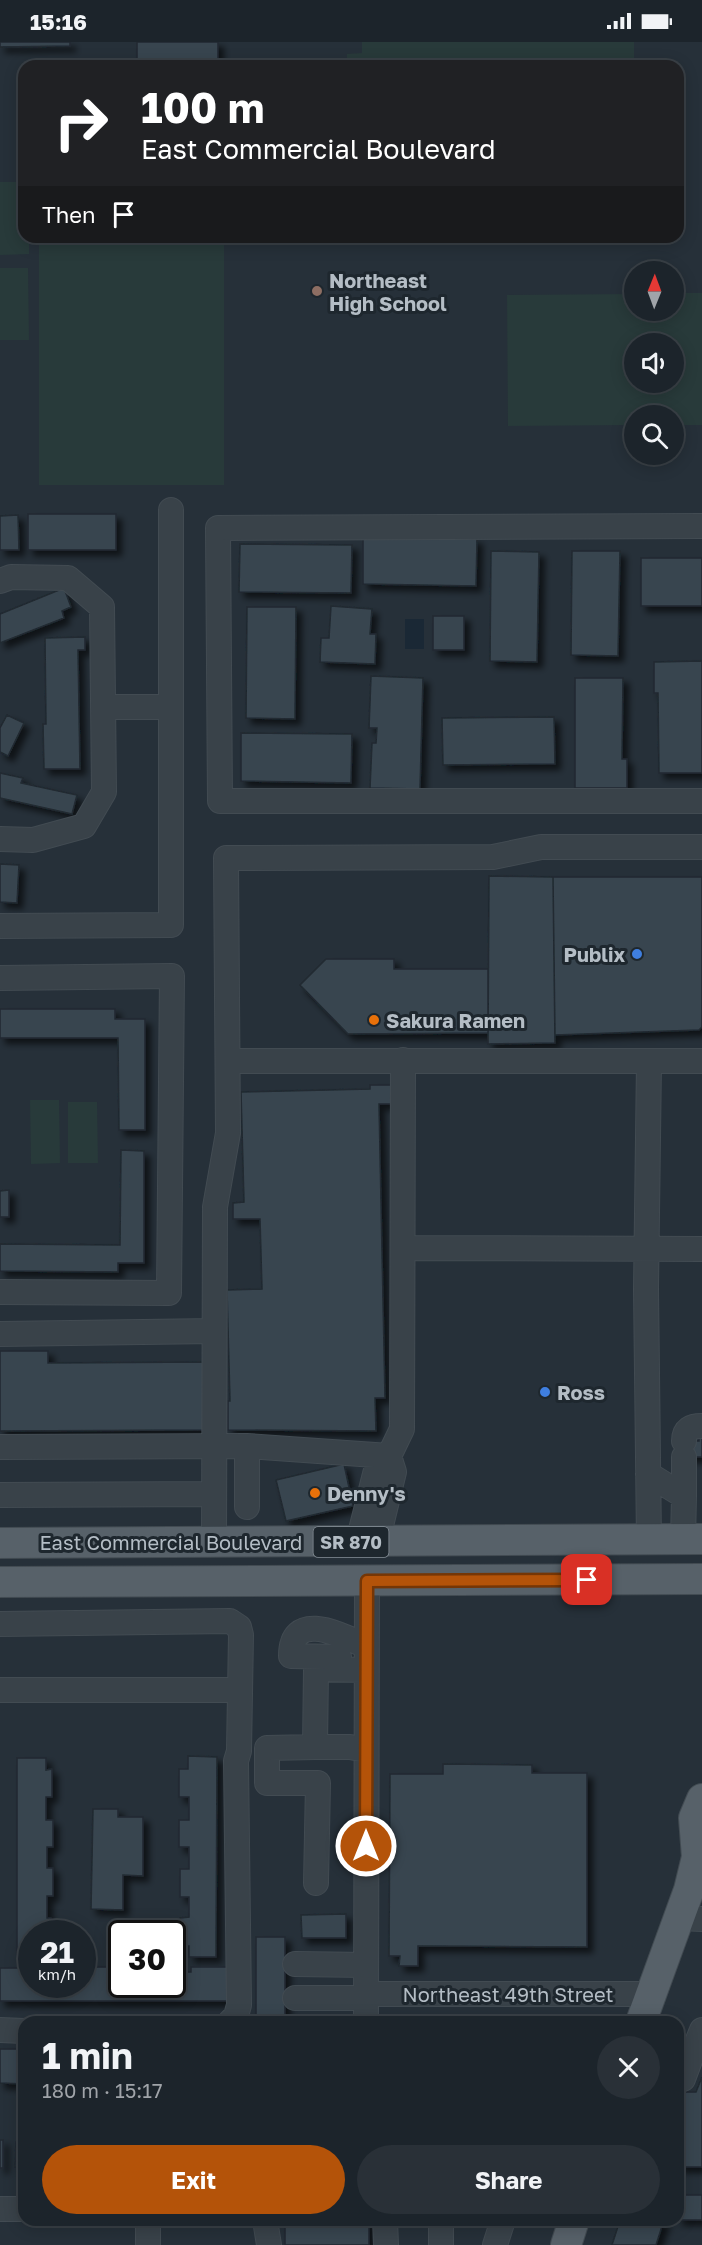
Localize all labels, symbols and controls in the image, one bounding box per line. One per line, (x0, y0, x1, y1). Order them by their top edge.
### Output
text: 15:16 (30, 8, 87, 35)
text: 100 m (141, 82, 264, 132)
icon: right (42, 84, 120, 162)
text: East Commercial Boulevard (141, 133, 496, 165)
icon: arrive (107, 198, 140, 231)
text: Then (42, 201, 95, 228)
north arrow (624, 261, 684, 321)
map controls (624, 261, 684, 465)
place label: Northeast High School (329, 268, 447, 315)
marker: Northeast High School (310, 284, 324, 298)
button: sound (624, 333, 684, 393)
button: search (624, 405, 684, 465)
place label: Publix (564, 942, 625, 966)
marker: Publix (630, 947, 644, 961)
place label: Sakura Ramen (386, 1008, 525, 1032)
marker: Sakura Ramen (367, 1013, 381, 1027)
place label: Ross (557, 1380, 605, 1404)
marker: Ross (538, 1385, 552, 1399)
place label: Denny's (327, 1481, 406, 1505)
marker: Denny's (308, 1486, 322, 1500)
road number: SR 870 (314, 1527, 388, 1557)
street label: East Commercial Boulevard (40, 1530, 302, 1554)
pin (561, 1554, 612, 1605)
icon: arrive (570, 1563, 603, 1596)
position arrow (334, 1814, 398, 1878)
speed limit sign: 30 (108, 1920, 186, 1998)
text: 21 (40, 1934, 74, 1970)
text: km/h (38, 1965, 76, 1983)
street label: Northeast 49th Street (403, 1982, 614, 2006)
text: 1 min (42, 2034, 133, 2077)
button: close (597, 2036, 660, 2099)
text: 180 m · 15:17 (42, 2078, 163, 2102)
button: Exit (42, 2145, 345, 2214)
button: Share (357, 2145, 660, 2214)

